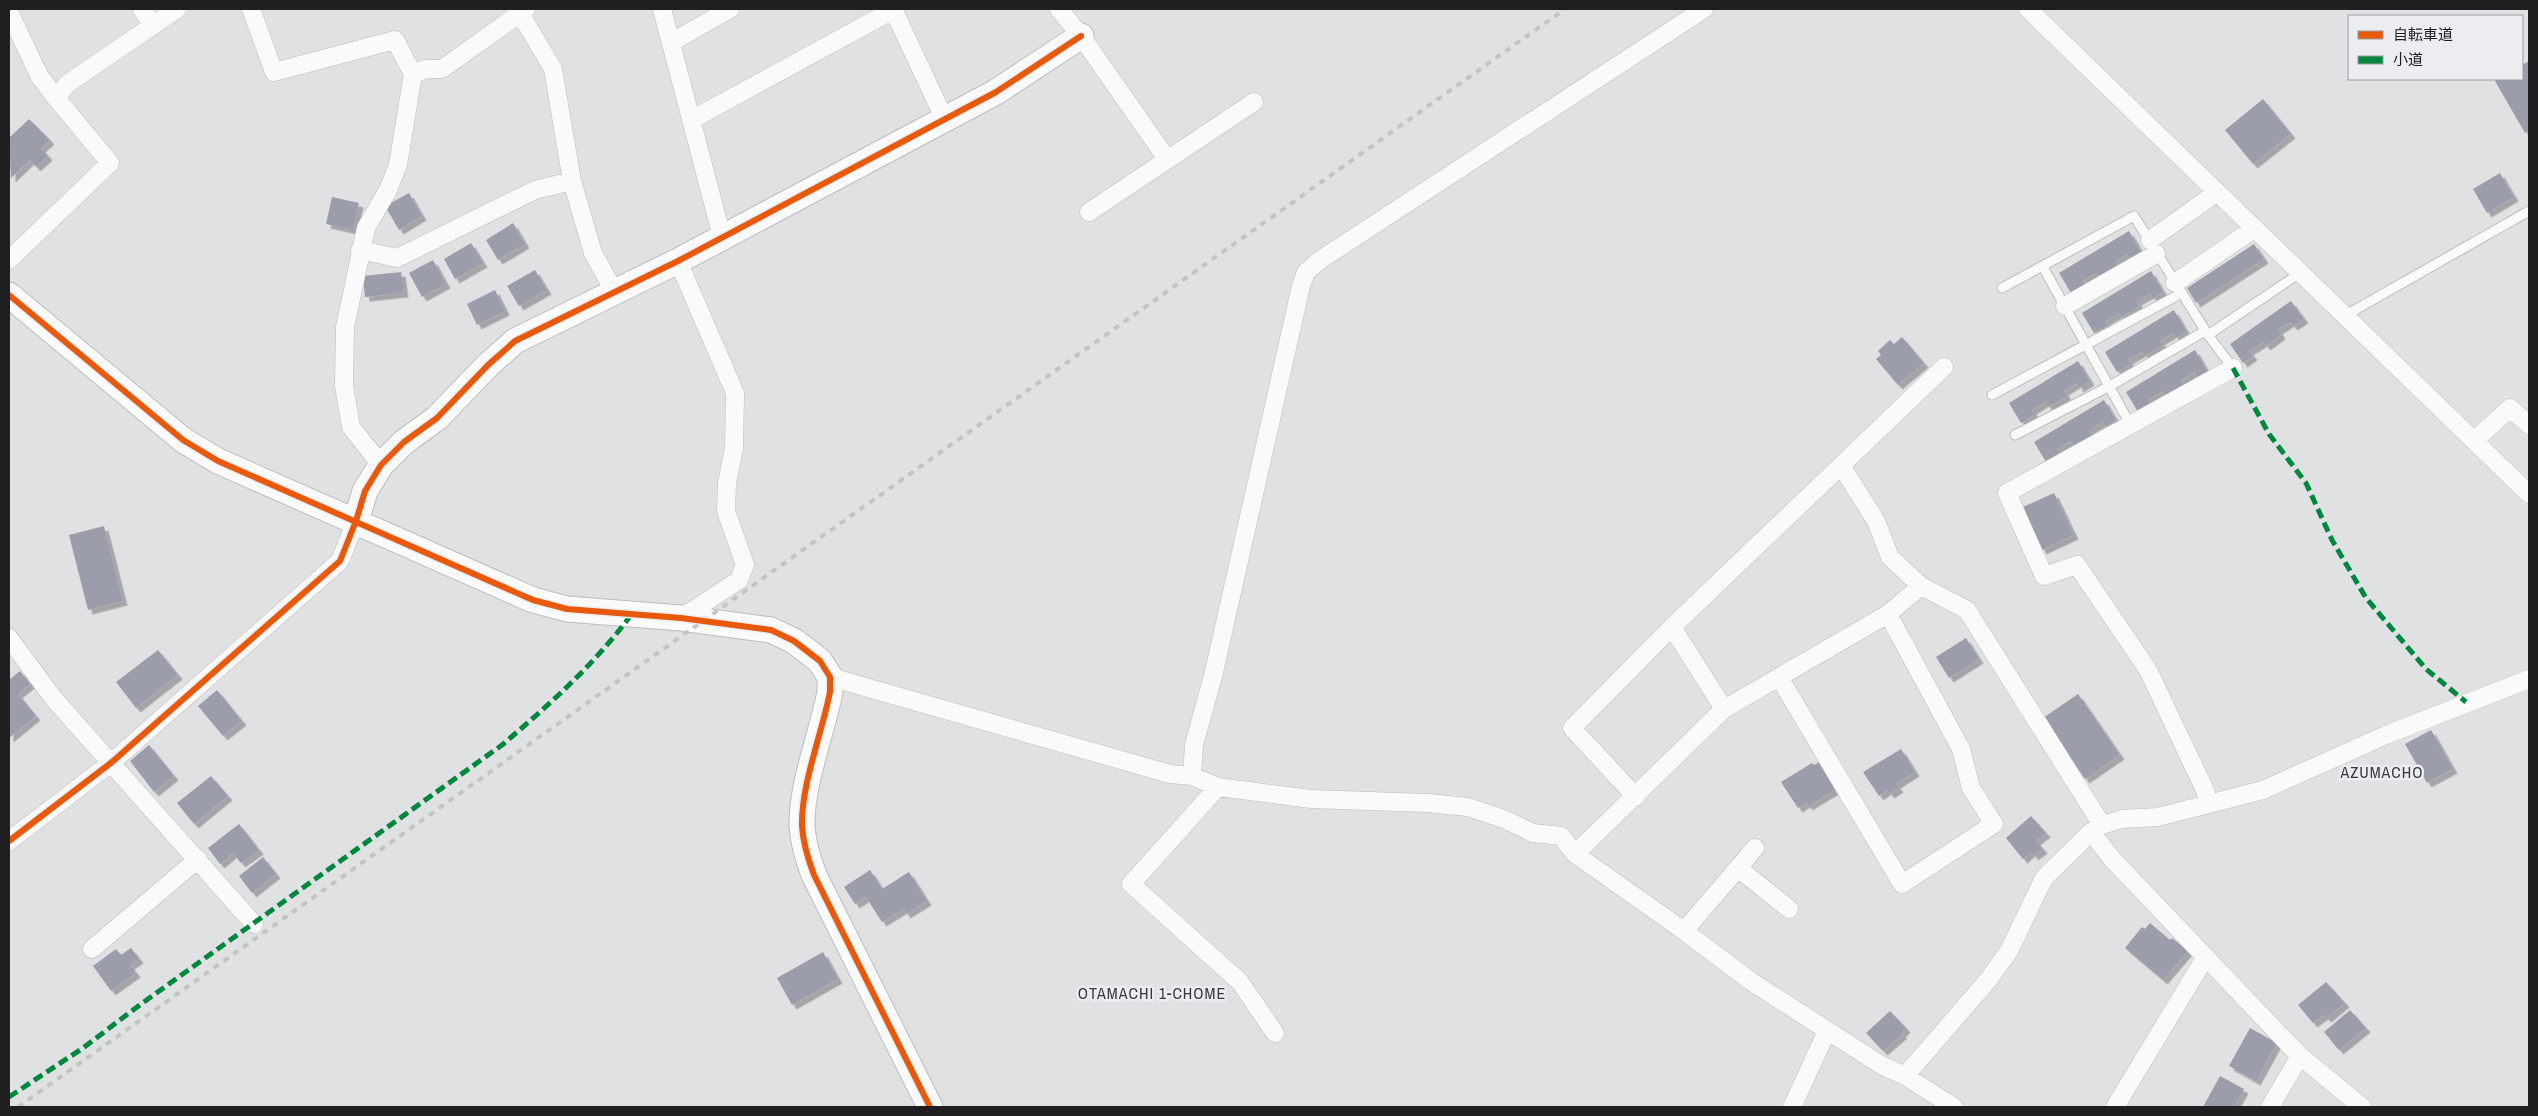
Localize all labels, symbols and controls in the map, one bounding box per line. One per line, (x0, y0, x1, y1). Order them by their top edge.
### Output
legend (2348, 15, 2523, 80)
text: 自転車道 (2393, 24, 2453, 45)
text: 小道 (2393, 49, 2423, 70)
district label: AZUMACHO (2339, 761, 2424, 783)
district label: OTAMACHI 1-CHOME (1078, 982, 1226, 1004)

